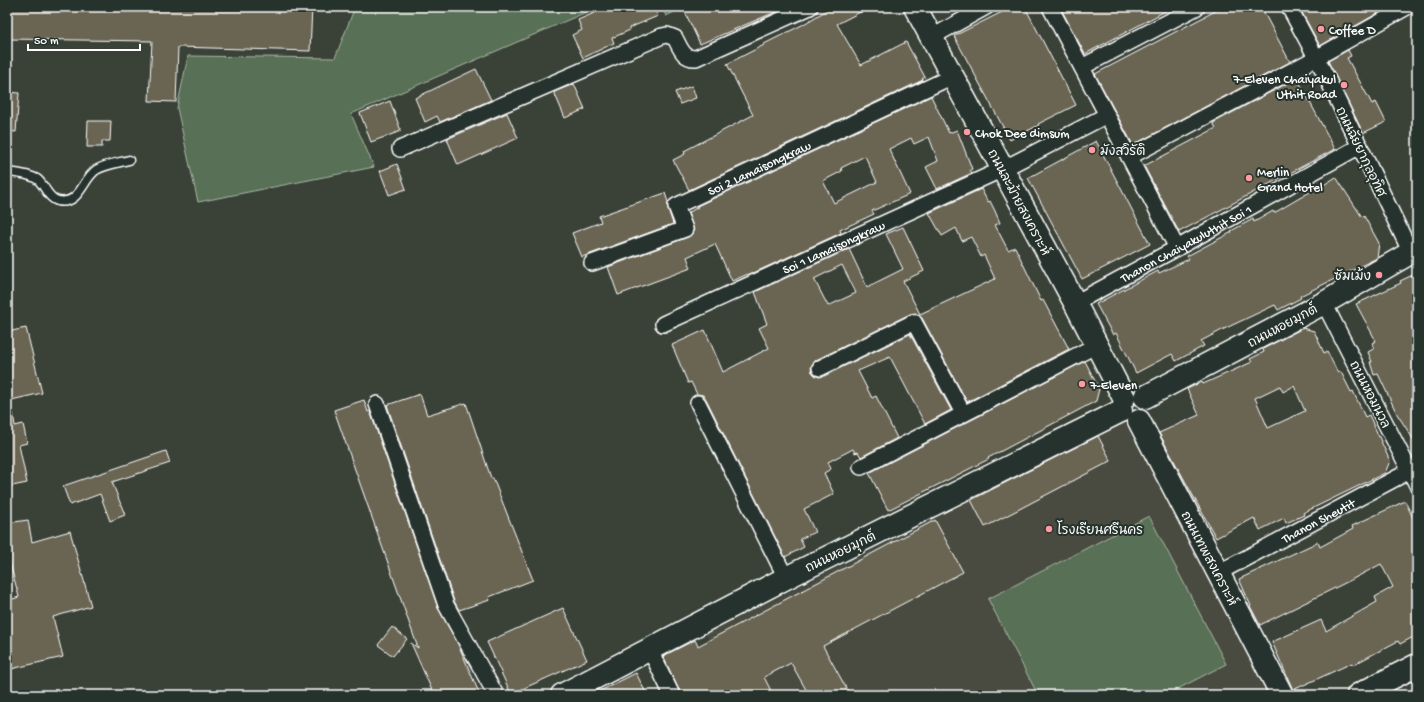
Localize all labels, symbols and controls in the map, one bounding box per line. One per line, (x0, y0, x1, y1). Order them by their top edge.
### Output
marker: Coffee D (1316, 24, 1326, 34)
place label: Coffee D (1329, 24, 1376, 39)
scale bar (28, 26, 140, 52)
text: 50 m (34, 35, 59, 49)
place label: 7-Eleven Chaiyakul Uthit Road (1232, 73, 1337, 103)
marker: 7-Eleven Chaiyakul Uthit Road (1339, 80, 1349, 90)
street label: ถนนฉัยยากุลอุทิศ (1332, 104, 1390, 200)
marker: Chok Dee dimsum (962, 127, 972, 137)
place label: Chok Dee dimsum (975, 127, 1069, 142)
street label: Soi 2 Lamaisongkraw (706, 139, 814, 200)
place label: มังสวิรัติ (1100, 143, 1145, 160)
marker: มังสวิรัติ (1087, 145, 1097, 155)
street label: ถนนละม้ายสงเคราะห์ (983, 146, 1056, 259)
place label: Merlin Grand Hotel (1257, 166, 1323, 196)
marker: Merlin Grand Hotel (1244, 173, 1254, 183)
street label: Thanon Chaiyakuluthit Soi 1 (1118, 203, 1255, 287)
street label: Soi 1 Lamaisongkraw (781, 219, 888, 279)
place label: ซัมเม้ง (1334, 267, 1371, 285)
marker: ซัมเม้ง (1374, 270, 1384, 280)
street label: ถนนหอยมุกต์ (1244, 299, 1321, 352)
street label: ถนนหอมนวล (1345, 359, 1392, 431)
marker: 7-Eleven (1077, 379, 1087, 389)
place label: 7-Eleven (1089, 379, 1138, 394)
street label: Thanon Sheutit (1279, 496, 1360, 548)
street label: ถนนเทพสงเคราะห์ (1176, 507, 1243, 609)
place label: โรงเรียนศรีนคร (1057, 520, 1143, 539)
marker: โรงเรียนศรีนคร (1044, 524, 1054, 534)
street label: ถนนหอยมุกต์ (802, 526, 879, 577)

